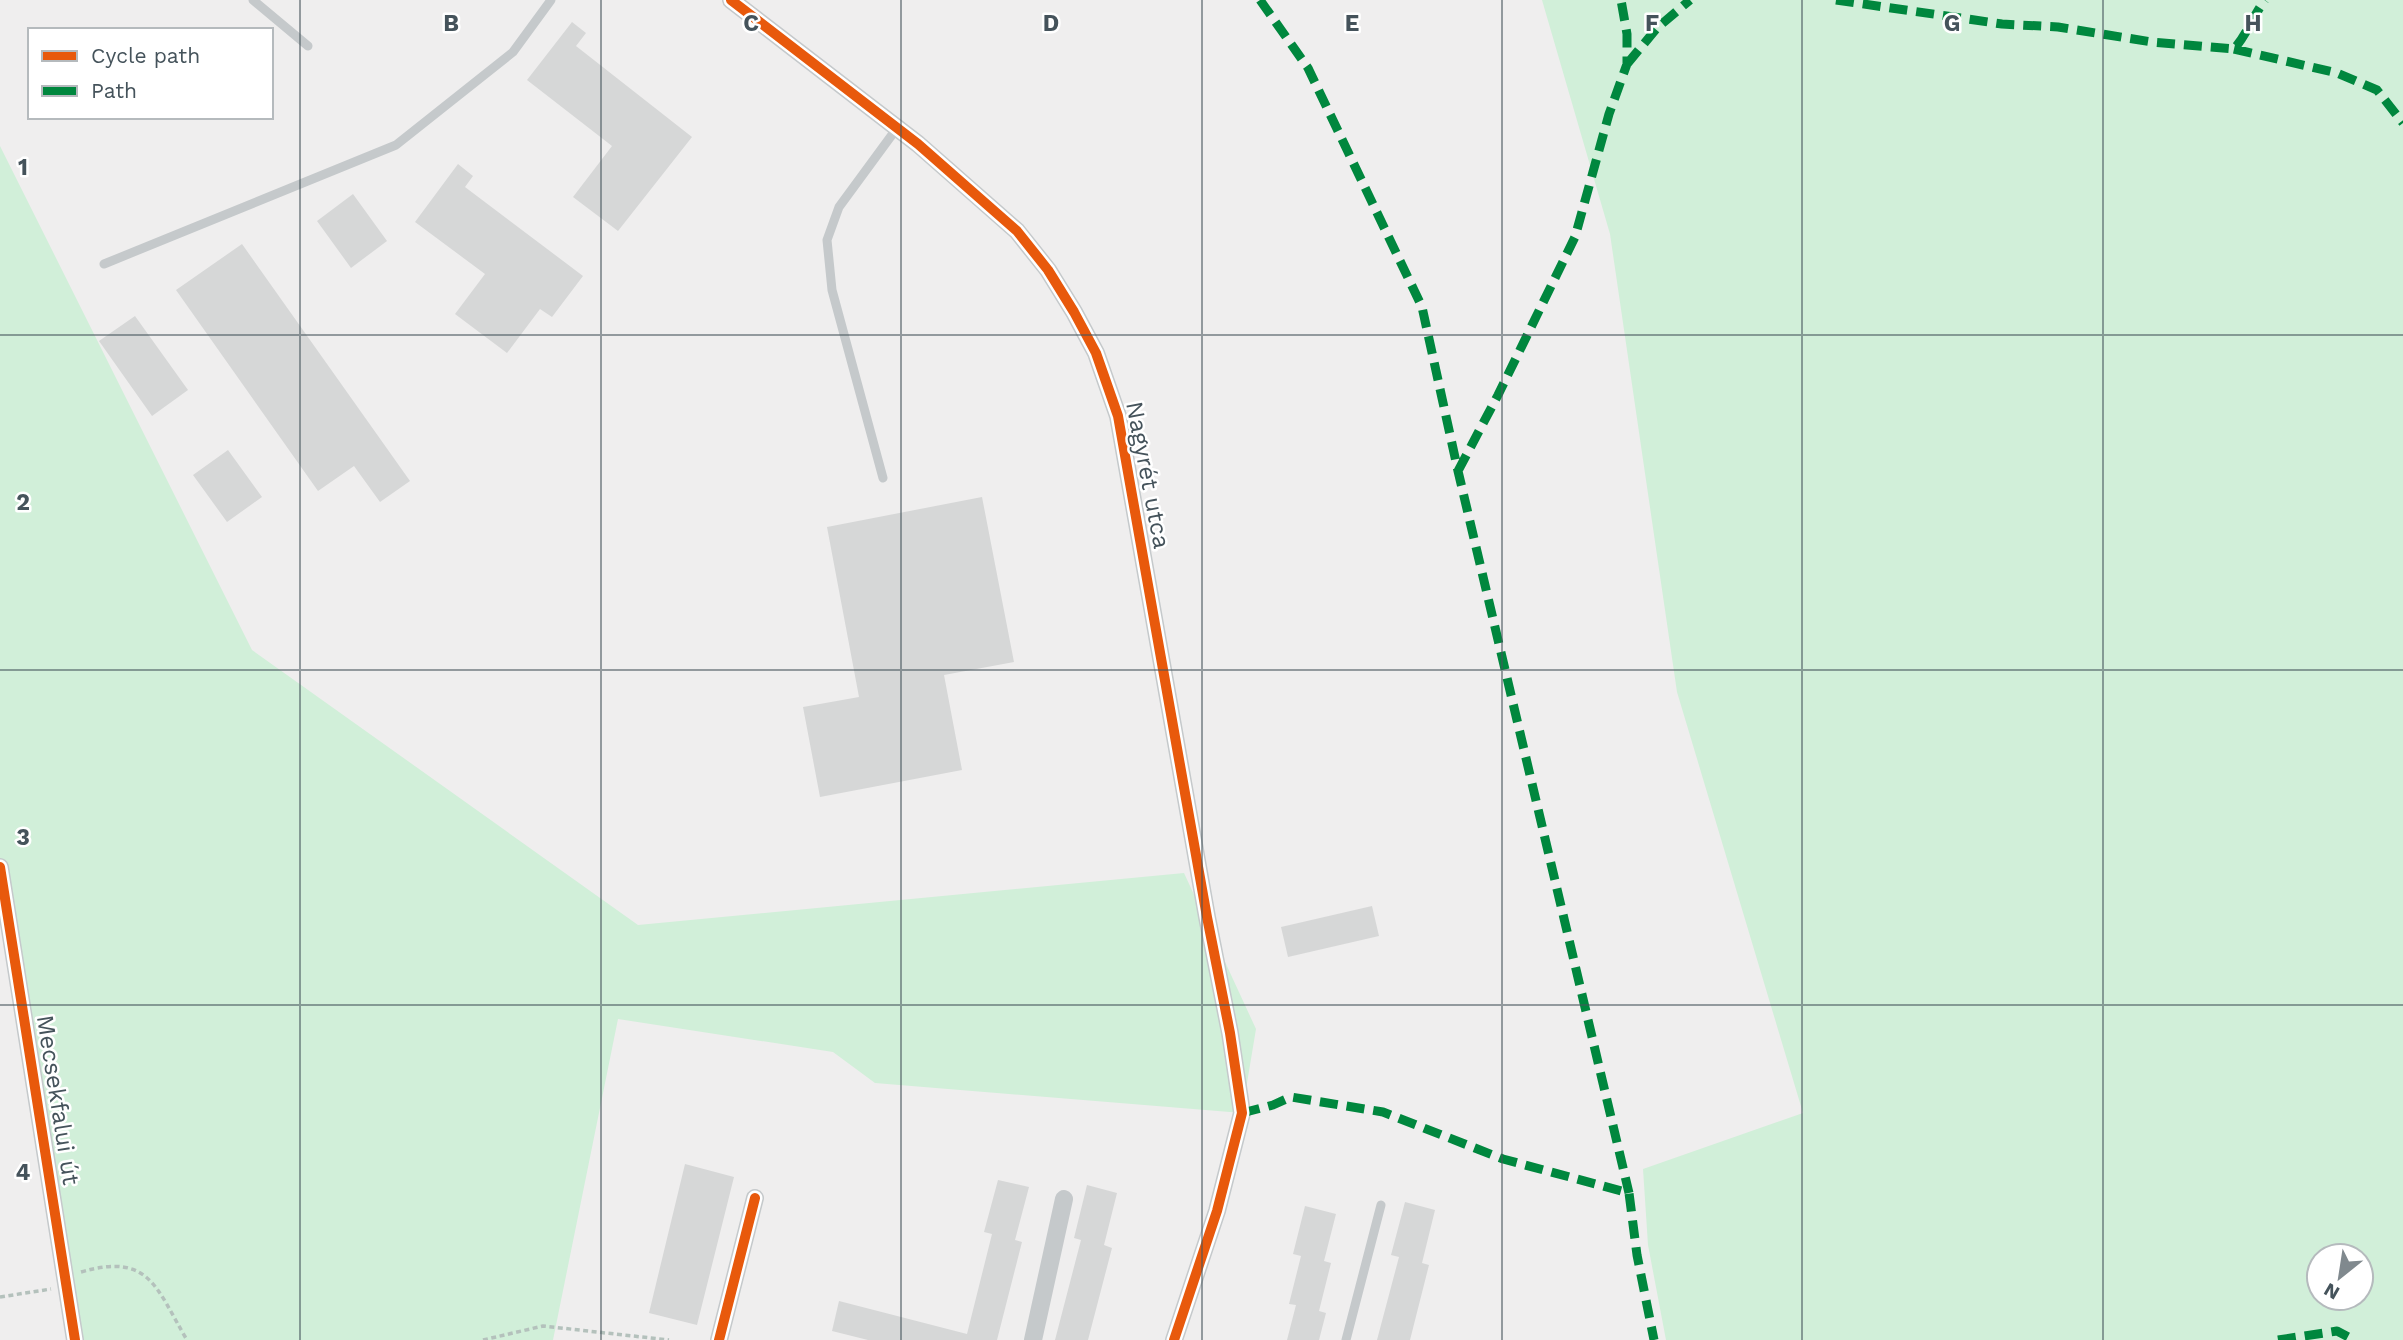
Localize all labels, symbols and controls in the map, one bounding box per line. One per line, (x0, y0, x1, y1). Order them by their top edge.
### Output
text: B (443, 10, 459, 37)
text: C (743, 10, 759, 37)
text: D (1043, 10, 1059, 37)
text: E (1345, 10, 1359, 37)
text: F (1645, 10, 1659, 37)
text: G (1944, 10, 1960, 37)
text: H (2244, 10, 2262, 37)
legend (28, 28, 273, 119)
text: Cycle path (91, 43, 200, 68)
text: Path (91, 78, 137, 103)
text: 1 (18, 154, 28, 181)
street label: Nagyrét utca (1120, 399, 1176, 551)
text: 2 (16, 489, 30, 516)
text: 3 (16, 824, 30, 851)
street label: Mecsekfalui út (31, 1013, 85, 1187)
text: 4 (16, 1159, 31, 1186)
north arrow (2305, 1242, 2375, 1312)
text: N (2320, 1278, 2344, 1305)

